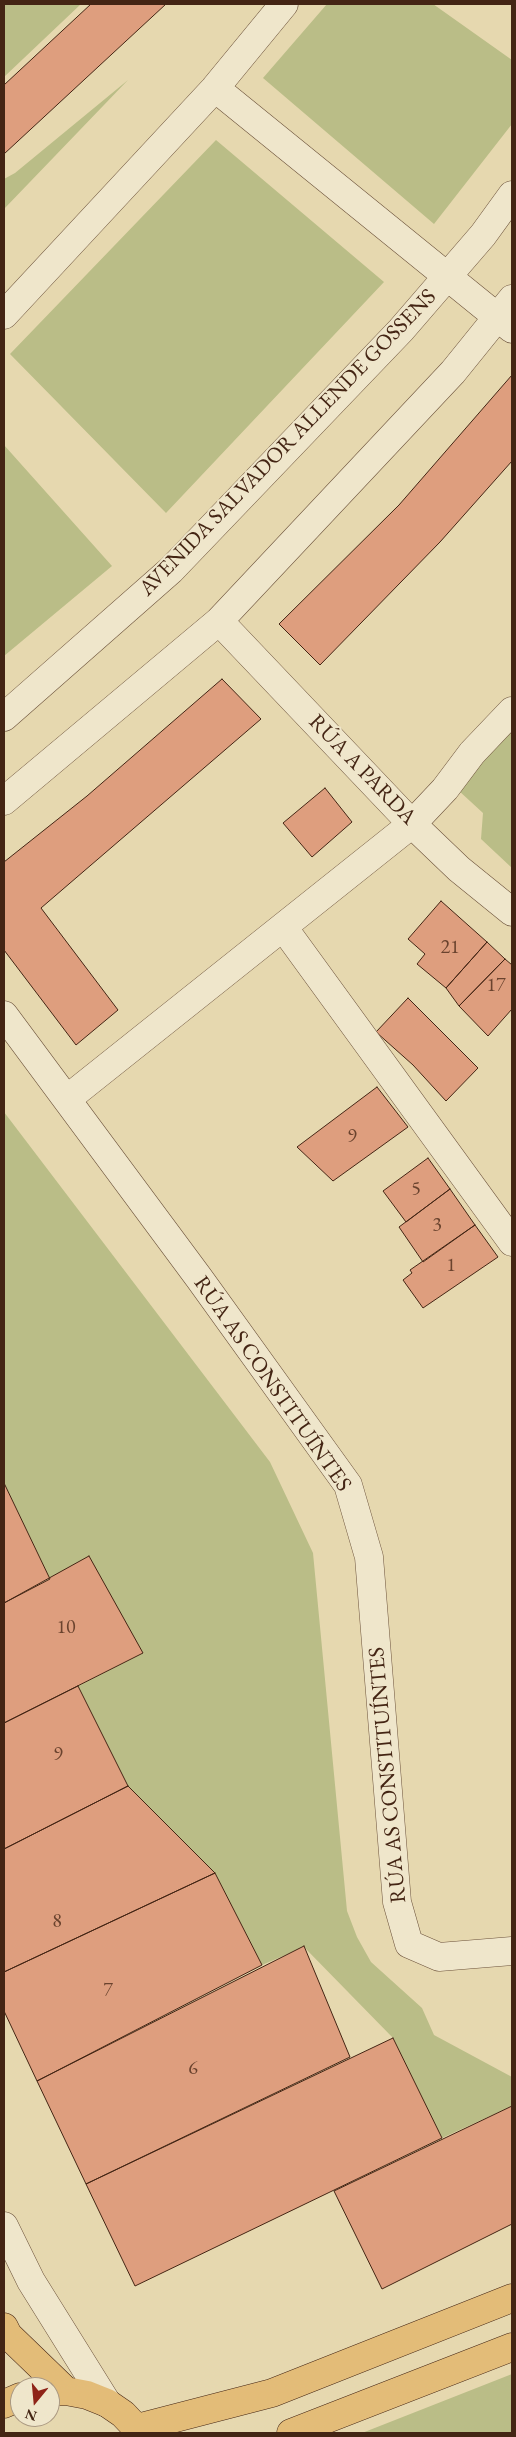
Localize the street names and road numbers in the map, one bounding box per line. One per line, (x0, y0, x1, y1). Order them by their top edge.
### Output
street label: AVENIDA SALVADOR ALLENDE GOSSENS (134, 284, 442, 602)
street label: RÚA A PARDA (303, 709, 421, 831)
street label: RÚA AS CONSTITUÍNTES (188, 1271, 356, 1497)
street label: RÚA AS CONSTITUÍNTES (364, 1646, 412, 1904)

